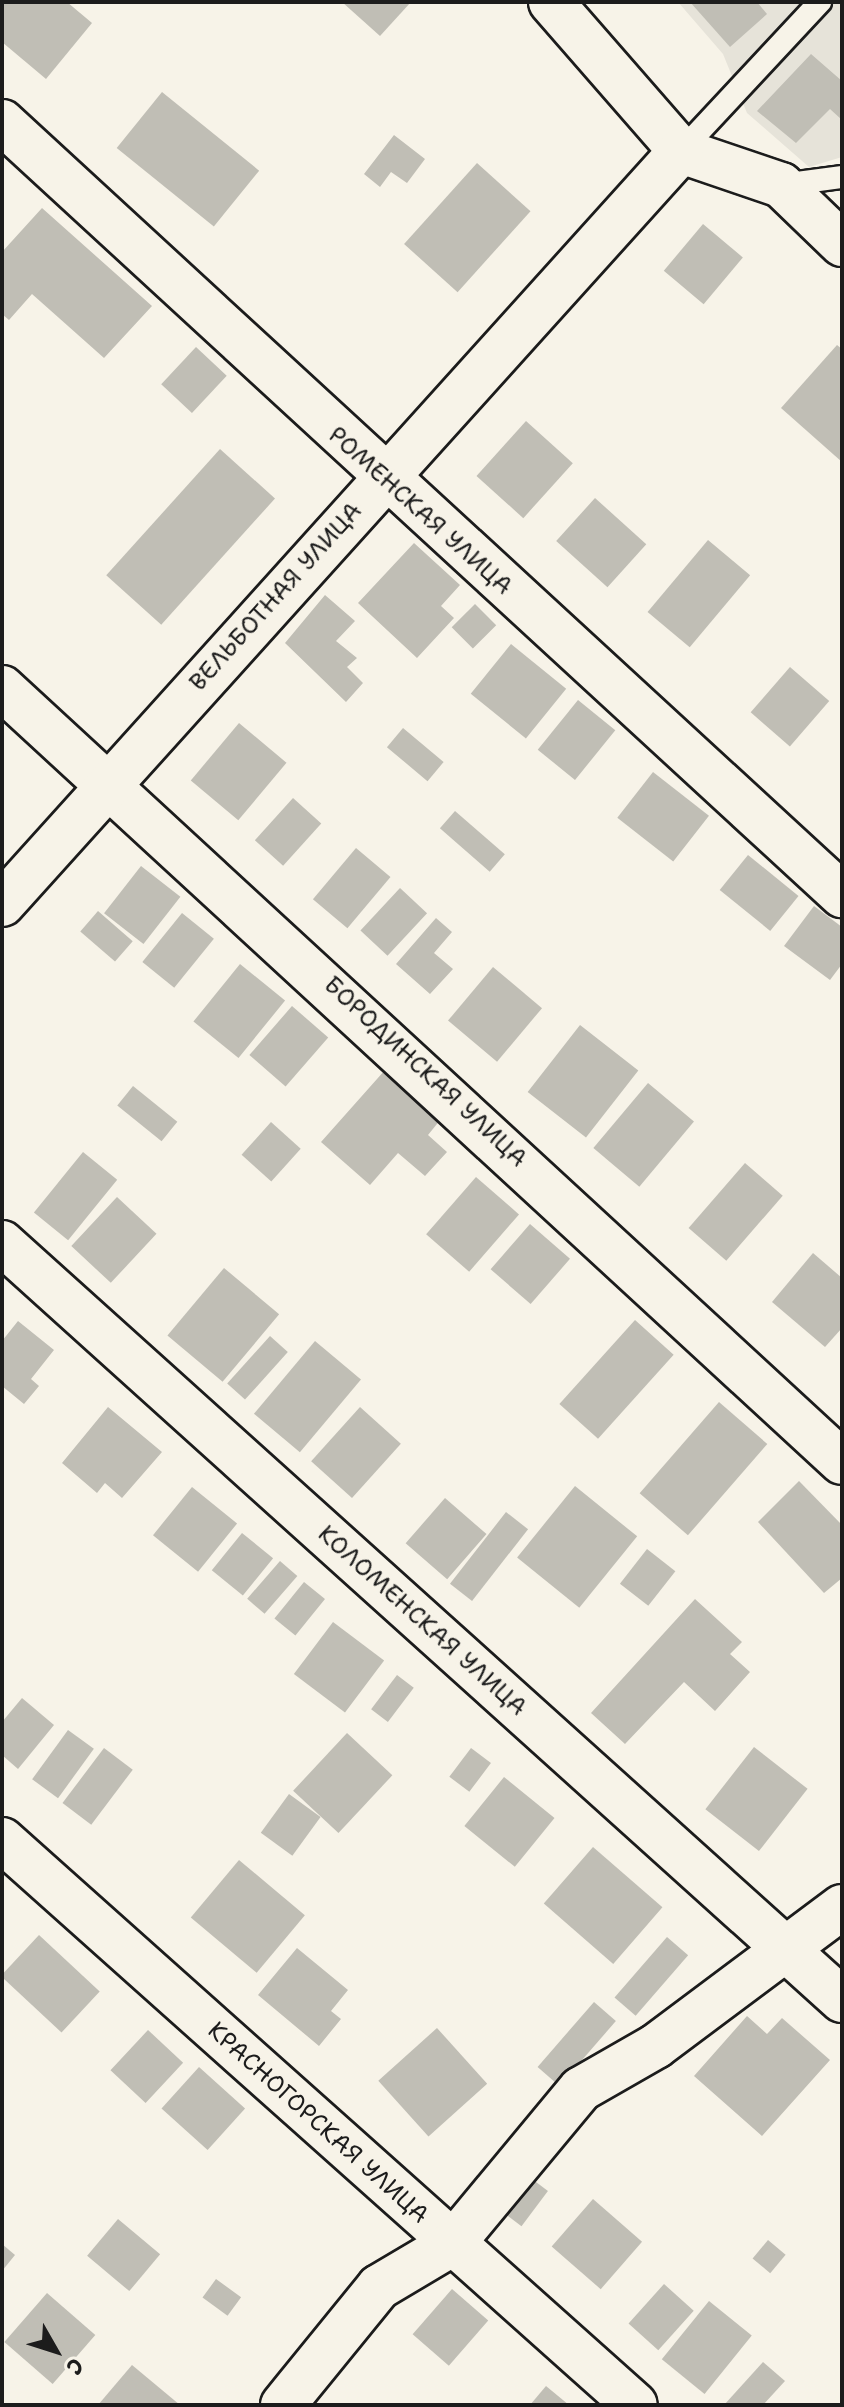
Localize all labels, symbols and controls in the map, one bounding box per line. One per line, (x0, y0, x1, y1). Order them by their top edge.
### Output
street label: РОМЕНСКАЯ УЛИЦА (322, 421, 518, 601)
street label: ВЕЛЬБОТНАЯ УЛИЦА (184, 497, 368, 697)
street label: БОРОДИНСКАЯ УЛИЦА (318, 970, 532, 1174)
street label: КОЛОМЕНСКАЯ УЛИЦА (312, 1520, 532, 1722)
street label: КРАСНОГОРСКАЯ УЛИЦА (202, 2016, 434, 2230)
north arrow (16, 2311, 96, 2391)
text: С (60, 2352, 91, 2381)

